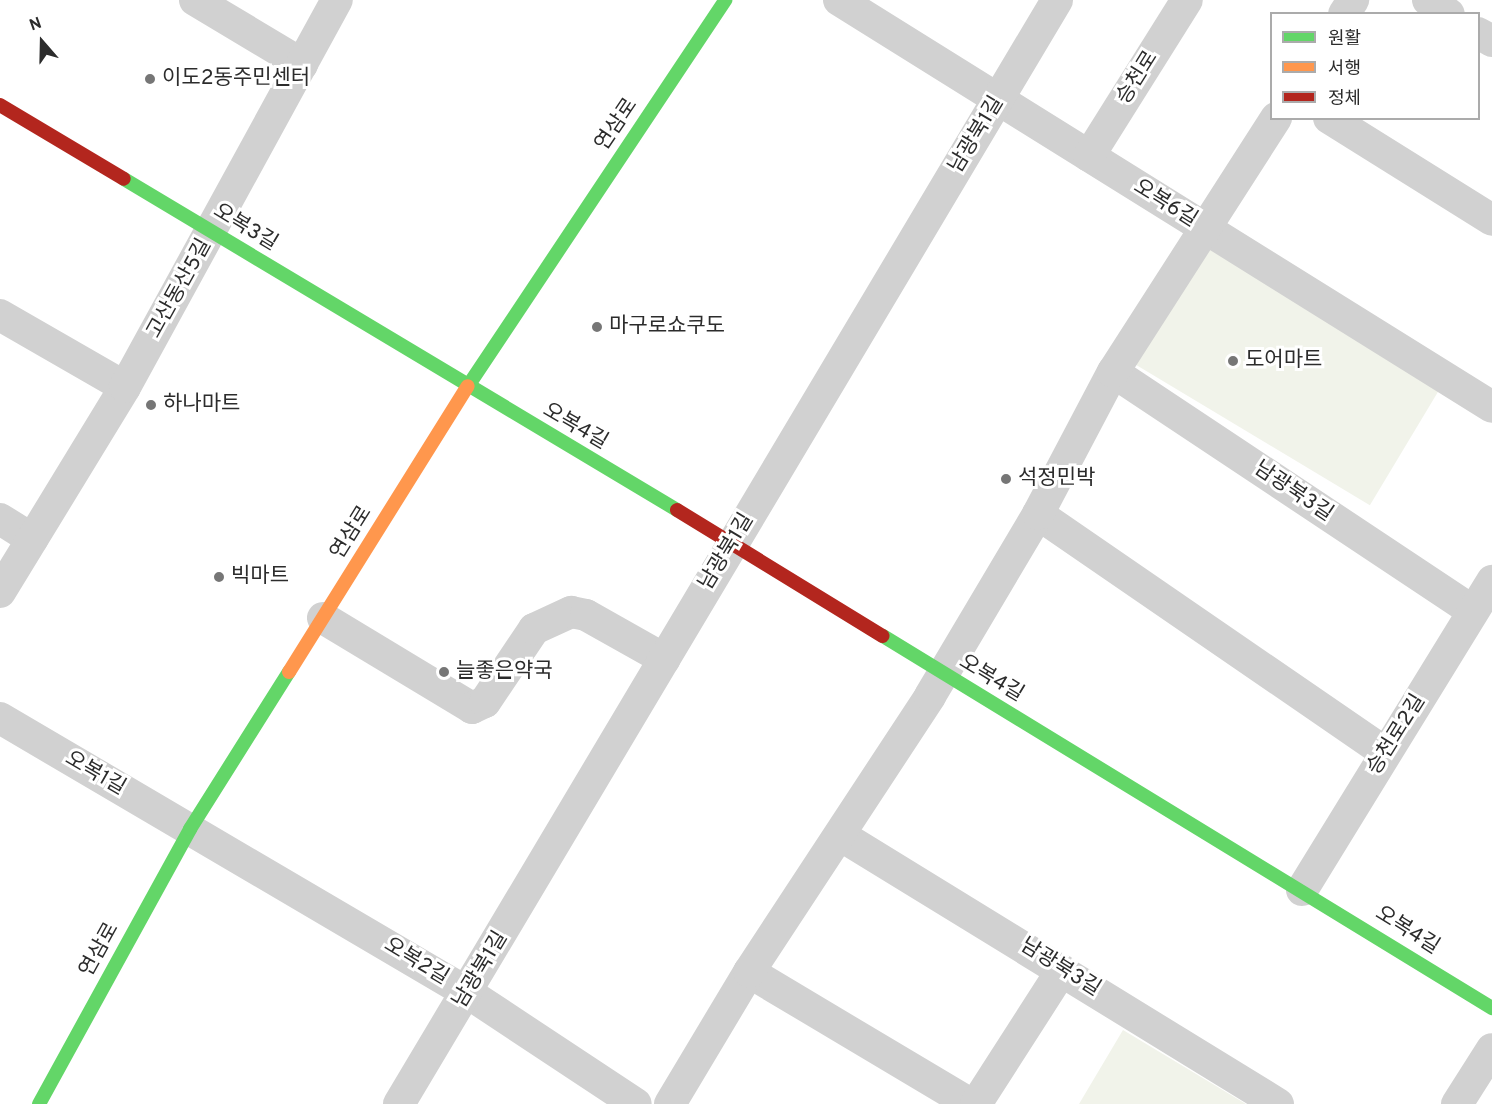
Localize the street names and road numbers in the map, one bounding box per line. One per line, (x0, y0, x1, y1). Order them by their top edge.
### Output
street label: 승천로 (1112, 47, 1164, 109)
street label: 남광북1길 (944, 92, 1010, 178)
street label: 연삼로 (590, 94, 644, 156)
street label: 오복6길 (1128, 175, 1202, 233)
street label: 오복3길 (208, 199, 282, 257)
street label: 고산동산5길 (142, 235, 218, 343)
street label: 오복4길 (538, 398, 612, 456)
street label: 남광북3길 (1249, 456, 1337, 528)
street label: 연삼로 (326, 502, 378, 564)
street label: 남광북1길 (694, 509, 760, 595)
street label: 오복4길 (954, 650, 1028, 708)
street label: 승천로2길 (1362, 690, 1432, 780)
street label: 오복1길 (60, 747, 130, 801)
street label: 오복4길 (1370, 902, 1444, 960)
street label: 연삼로 (75, 919, 125, 981)
street label: 남광북1길 (448, 927, 514, 1013)
street label: 오복2길 (379, 933, 453, 991)
street label: 남광북3길 (1015, 933, 1105, 1003)

